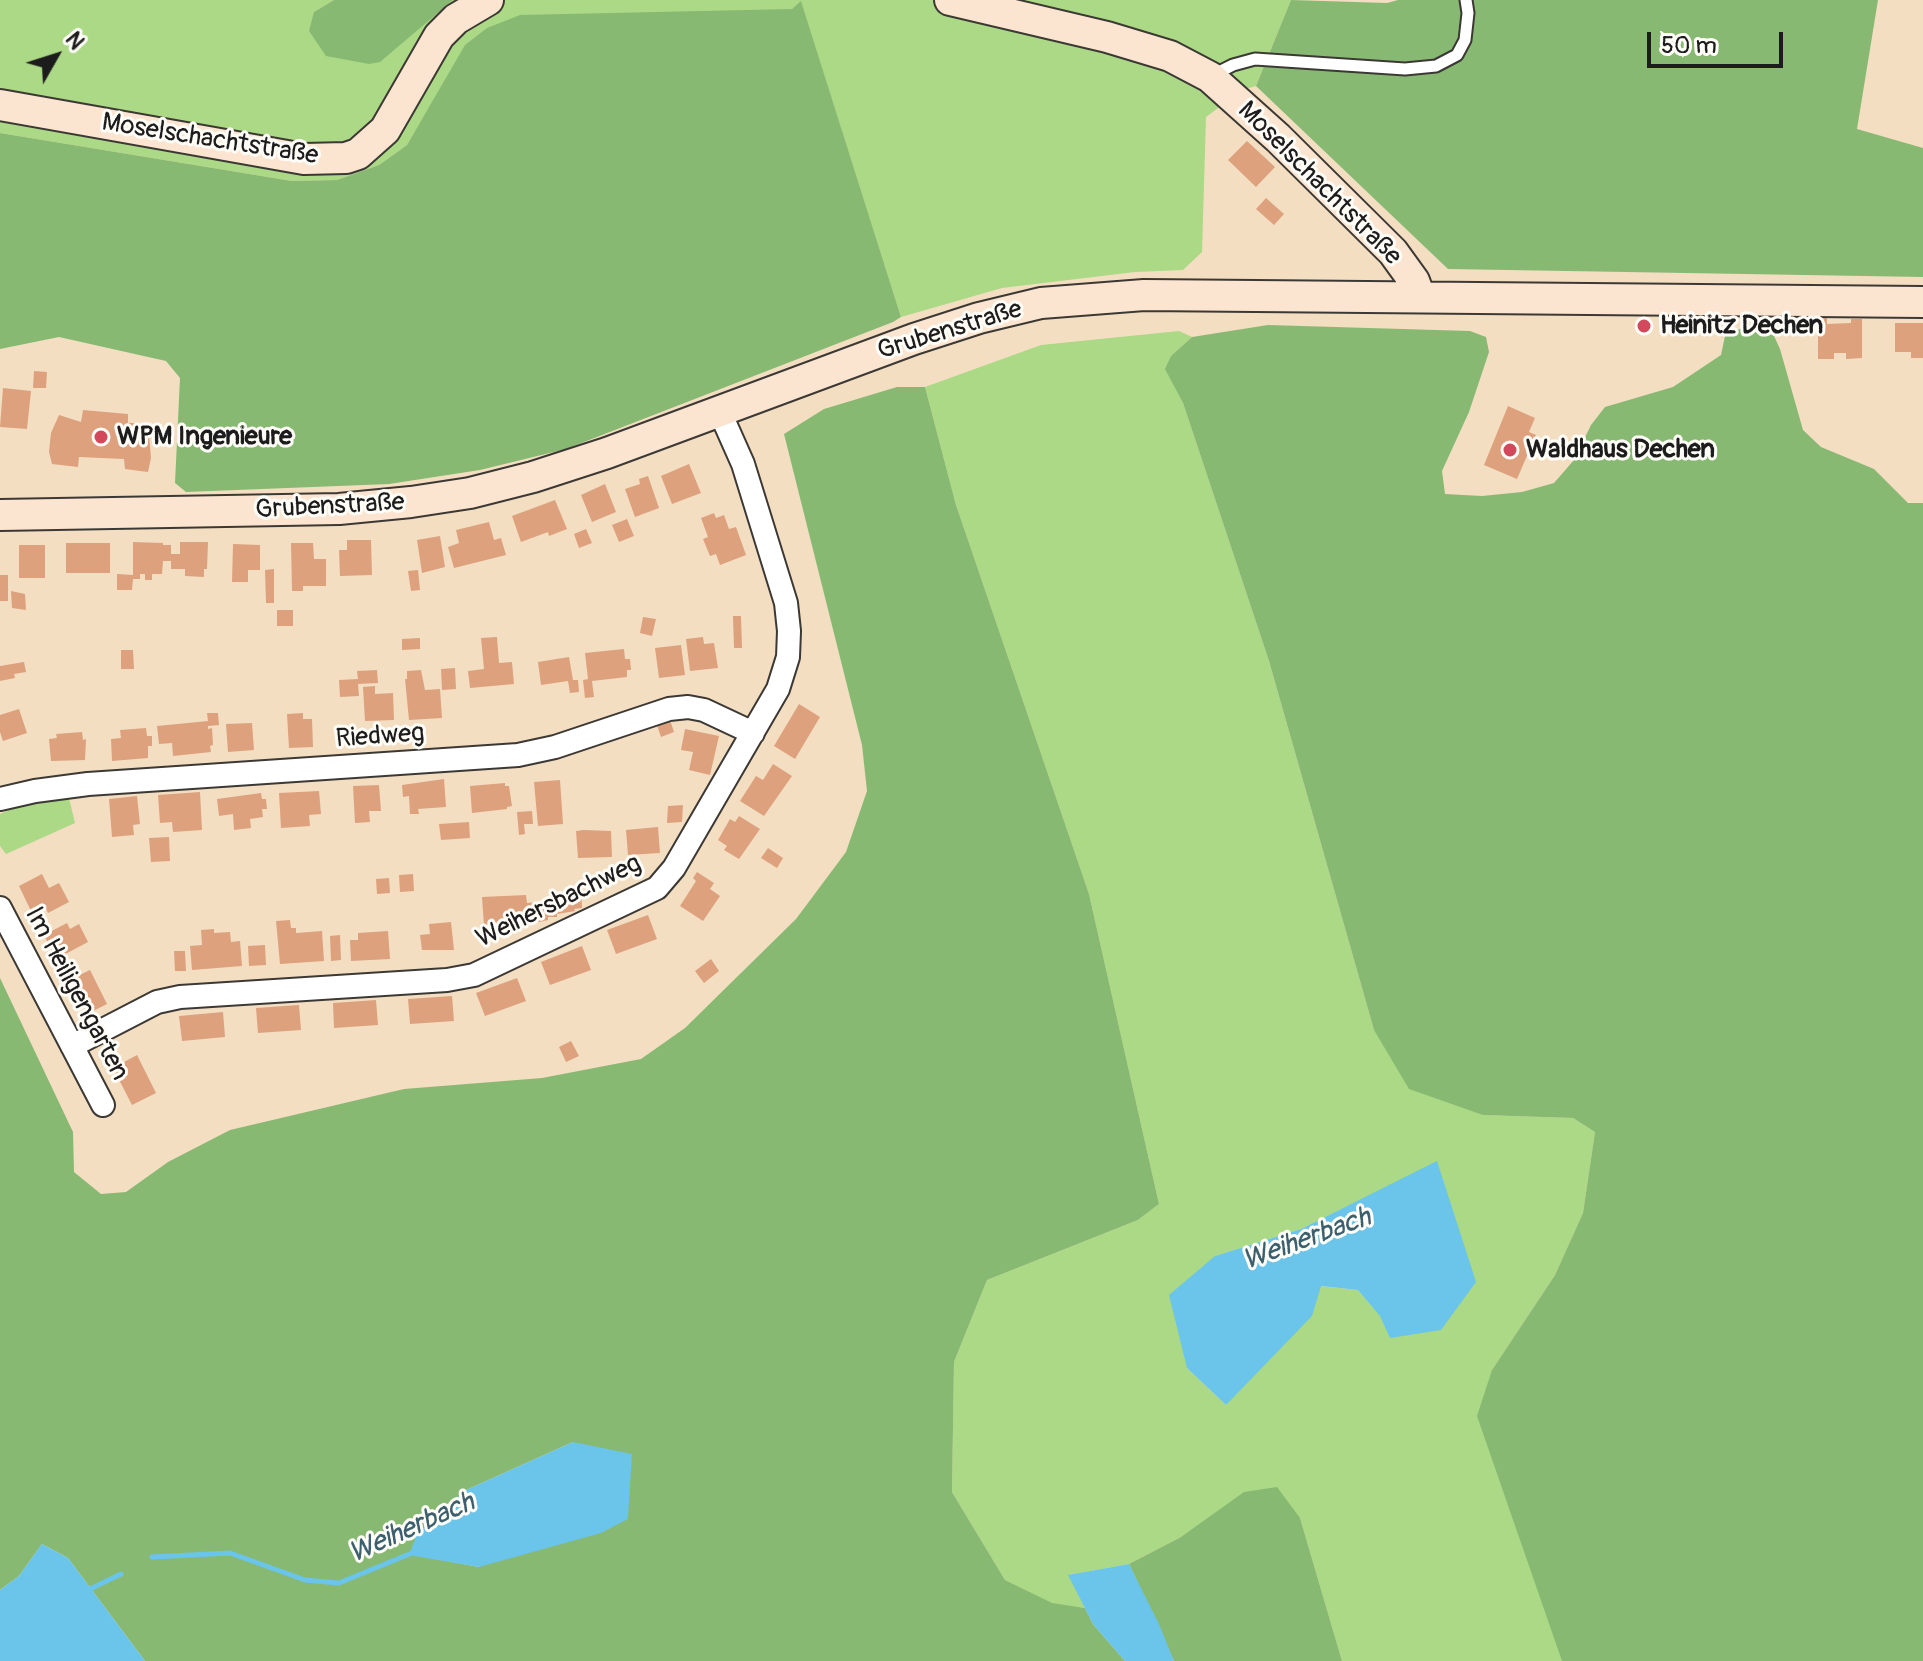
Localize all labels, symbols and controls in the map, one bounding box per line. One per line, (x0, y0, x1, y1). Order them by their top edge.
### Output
north arrow (16, 16, 96, 96)
scale bar (1651, 16, 1787, 66)
text: N (59, 26, 90, 55)
text: 50 m (1661, 31, 1717, 60)
street label: Moselschachtstraße (1231, 96, 1407, 272)
street label: Moselschachtstraße (100, 107, 320, 173)
street label: Grubenstraße (874, 294, 1026, 368)
place label: Heinitz Dechen (1660, 310, 1823, 342)
marker: Heinitz Dechen (1635, 317, 1653, 335)
place label: WPM Ingenieure (117, 421, 292, 453)
marker: WPM Ingenieure (92, 428, 110, 446)
place label: Waldhaus Dechen (1526, 434, 1715, 466)
marker: Waldhaus Dechen (1501, 441, 1519, 459)
street label: Grubenstraße (255, 488, 405, 526)
street label: Riedweg (335, 718, 425, 756)
street label: Weihersbachweg (472, 849, 646, 955)
street label: Im Heiligengarten (17, 902, 135, 1086)
water label: Weiherbach (1238, 1201, 1376, 1279)
water label: Weiherbach (344, 1486, 480, 1572)

